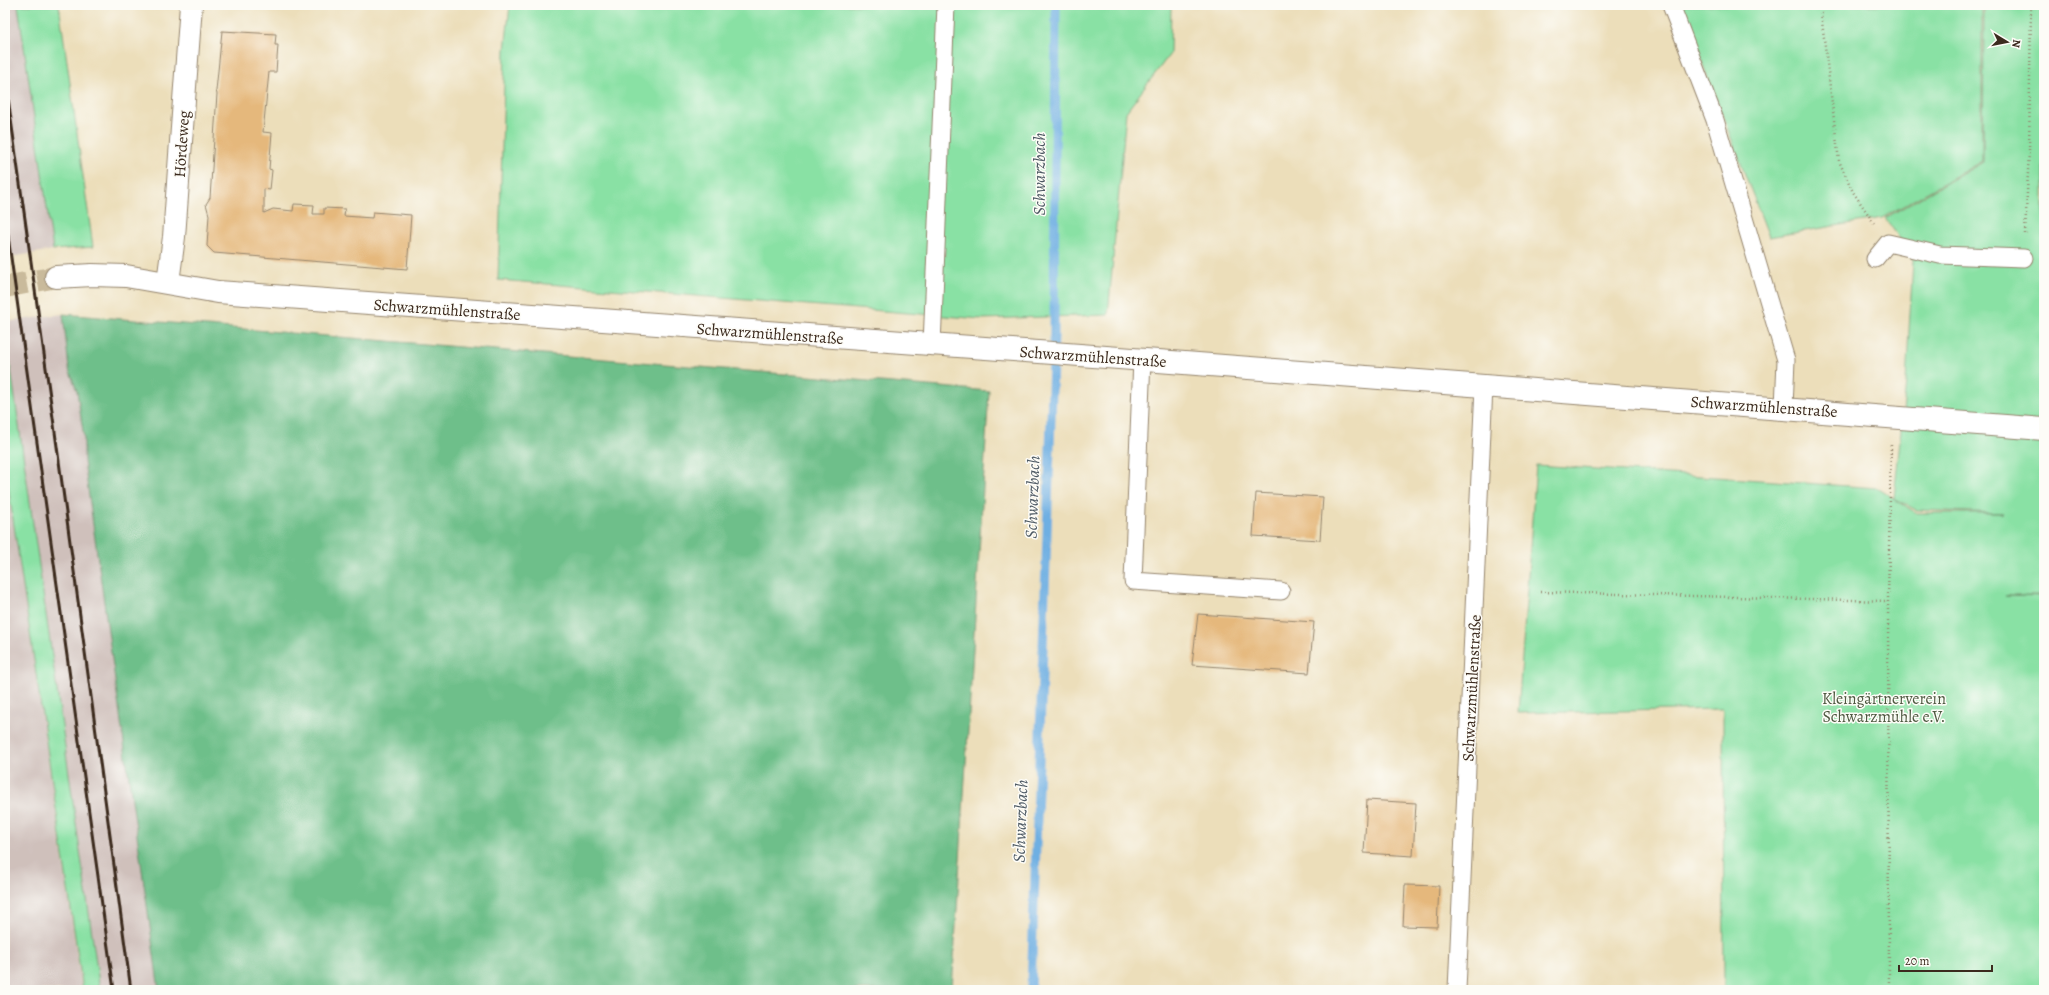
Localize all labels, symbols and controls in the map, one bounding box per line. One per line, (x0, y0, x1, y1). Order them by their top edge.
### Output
north arrow (1987, 22, 2027, 62)
text: N (2008, 38, 2024, 49)
street label: Hördeweg (169, 110, 195, 179)
water label: Schwarzbach (1028, 132, 1051, 216)
street label: Schwarzmühlenstraße (373, 294, 521, 326)
street label: Schwarzmühlenstraße (696, 318, 844, 350)
street label: Schwarzmühlenstraße (1019, 341, 1167, 373)
street label: Schwarzmühlenstraße (1690, 391, 1838, 423)
water label: Schwarzbach (1020, 455, 1045, 539)
street label: Schwarzmühlenstraße (1457, 614, 1487, 762)
park label: Kleingärtnerverein Schwarzmühle e.V. (1822, 688, 1946, 728)
water label: Schwarzbach (1008, 779, 1033, 863)
scale bar (1899, 947, 1992, 973)
text: 20 m (1905, 953, 1929, 969)

